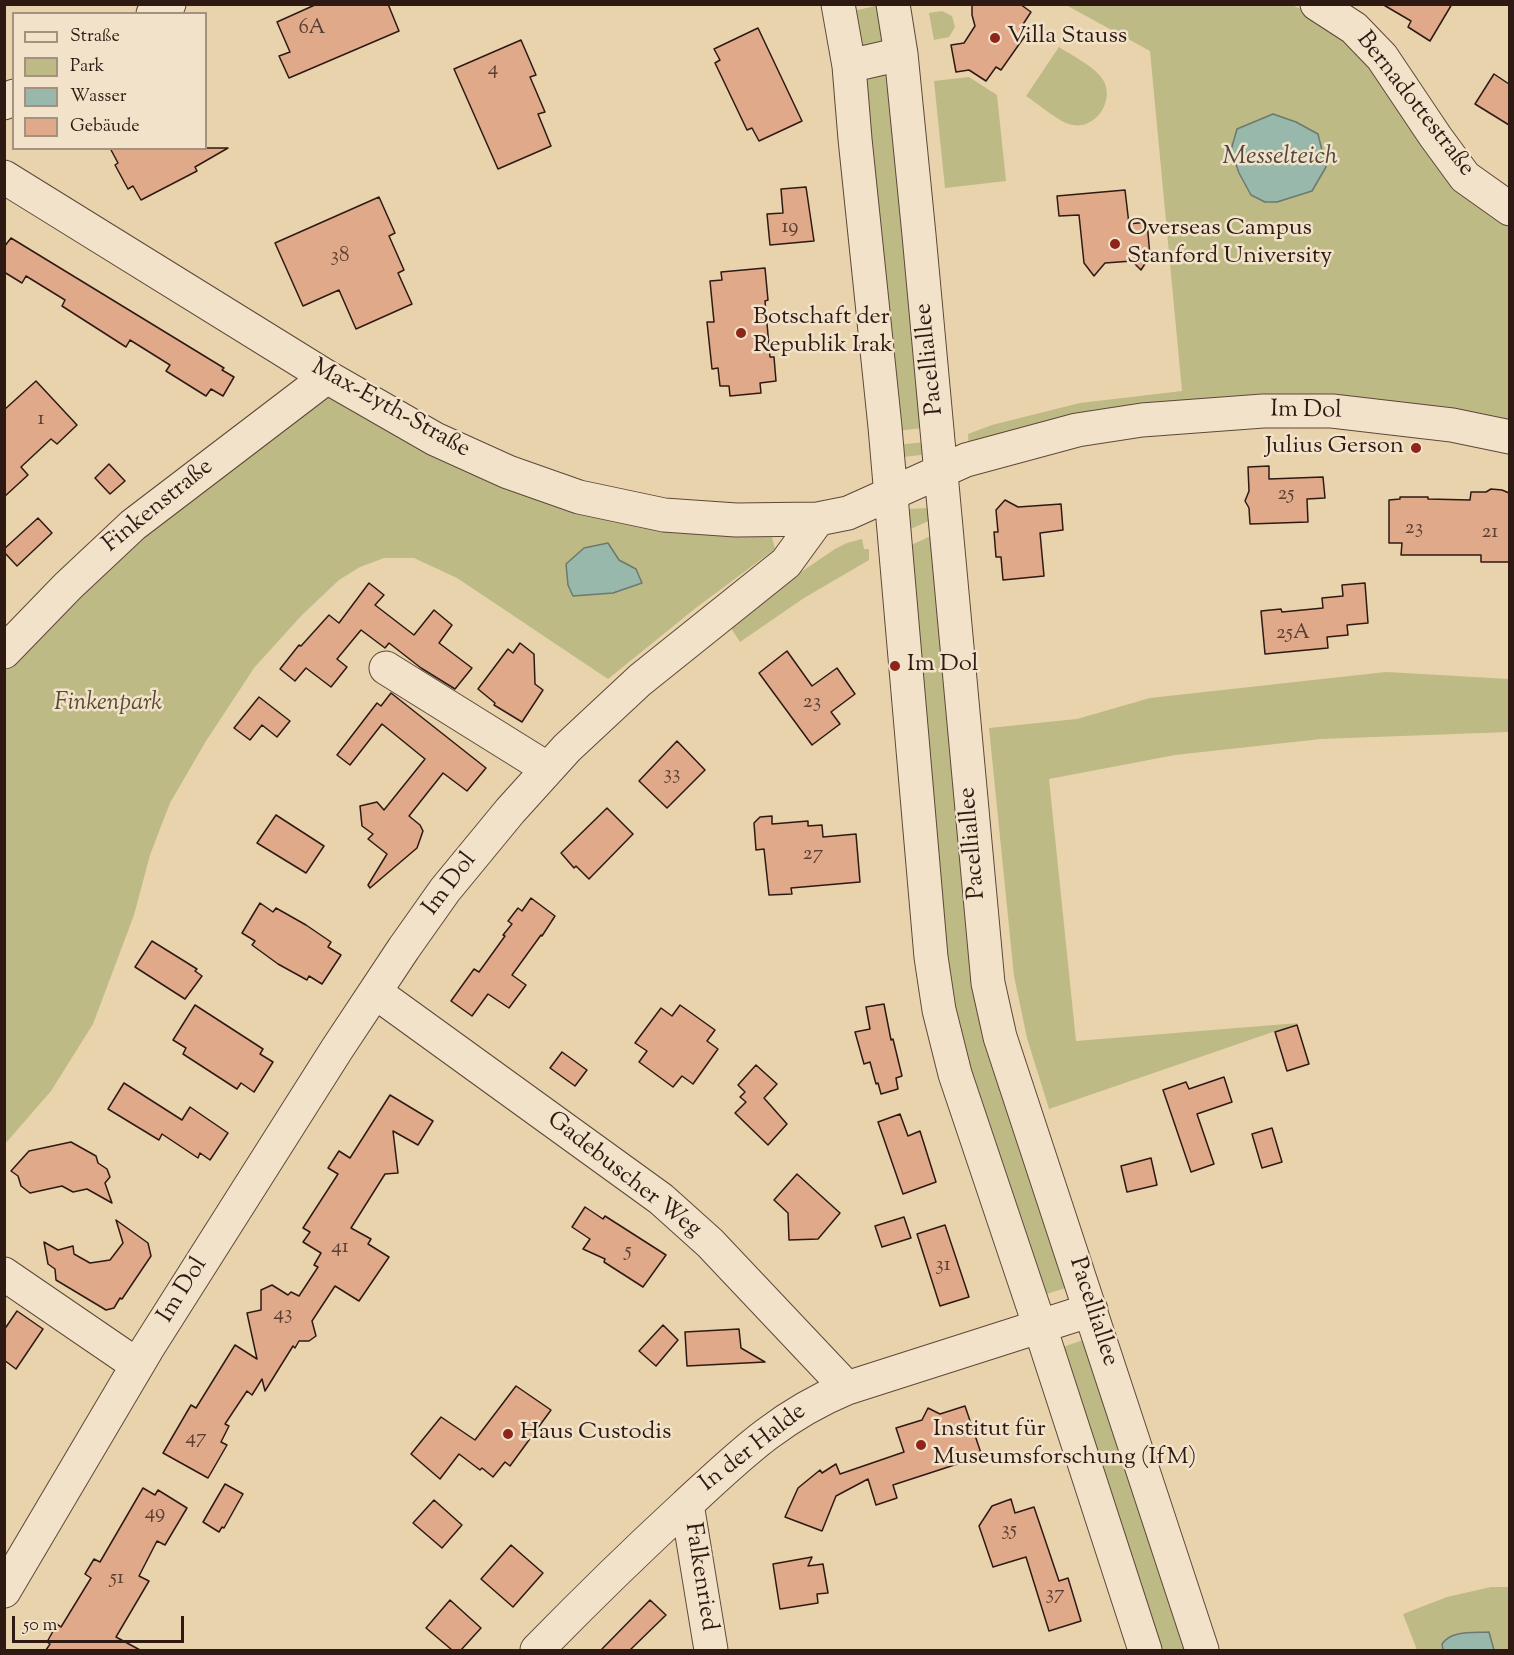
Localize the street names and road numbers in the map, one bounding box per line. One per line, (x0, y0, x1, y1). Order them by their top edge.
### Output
street label: Bernadottestraße (1349, 27, 1479, 183)
street label: Pacelliallee (911, 301, 951, 417)
street label: Max-Eyth-Straße (305, 354, 475, 466)
street label: Im Dol (1270, 397, 1342, 427)
street label: Finkenstraße (98, 454, 220, 560)
street label: Pacelliallee (955, 786, 993, 900)
street label: Im Dol (418, 848, 484, 922)
street label: Gadebuscher Weg (540, 1107, 706, 1245)
street label: Im Dol (153, 1253, 215, 1329)
street label: Pacelliallee (1061, 1254, 1123, 1370)
street label: In der Halde (695, 1399, 813, 1499)
street label: Falkenried (676, 1521, 722, 1633)

